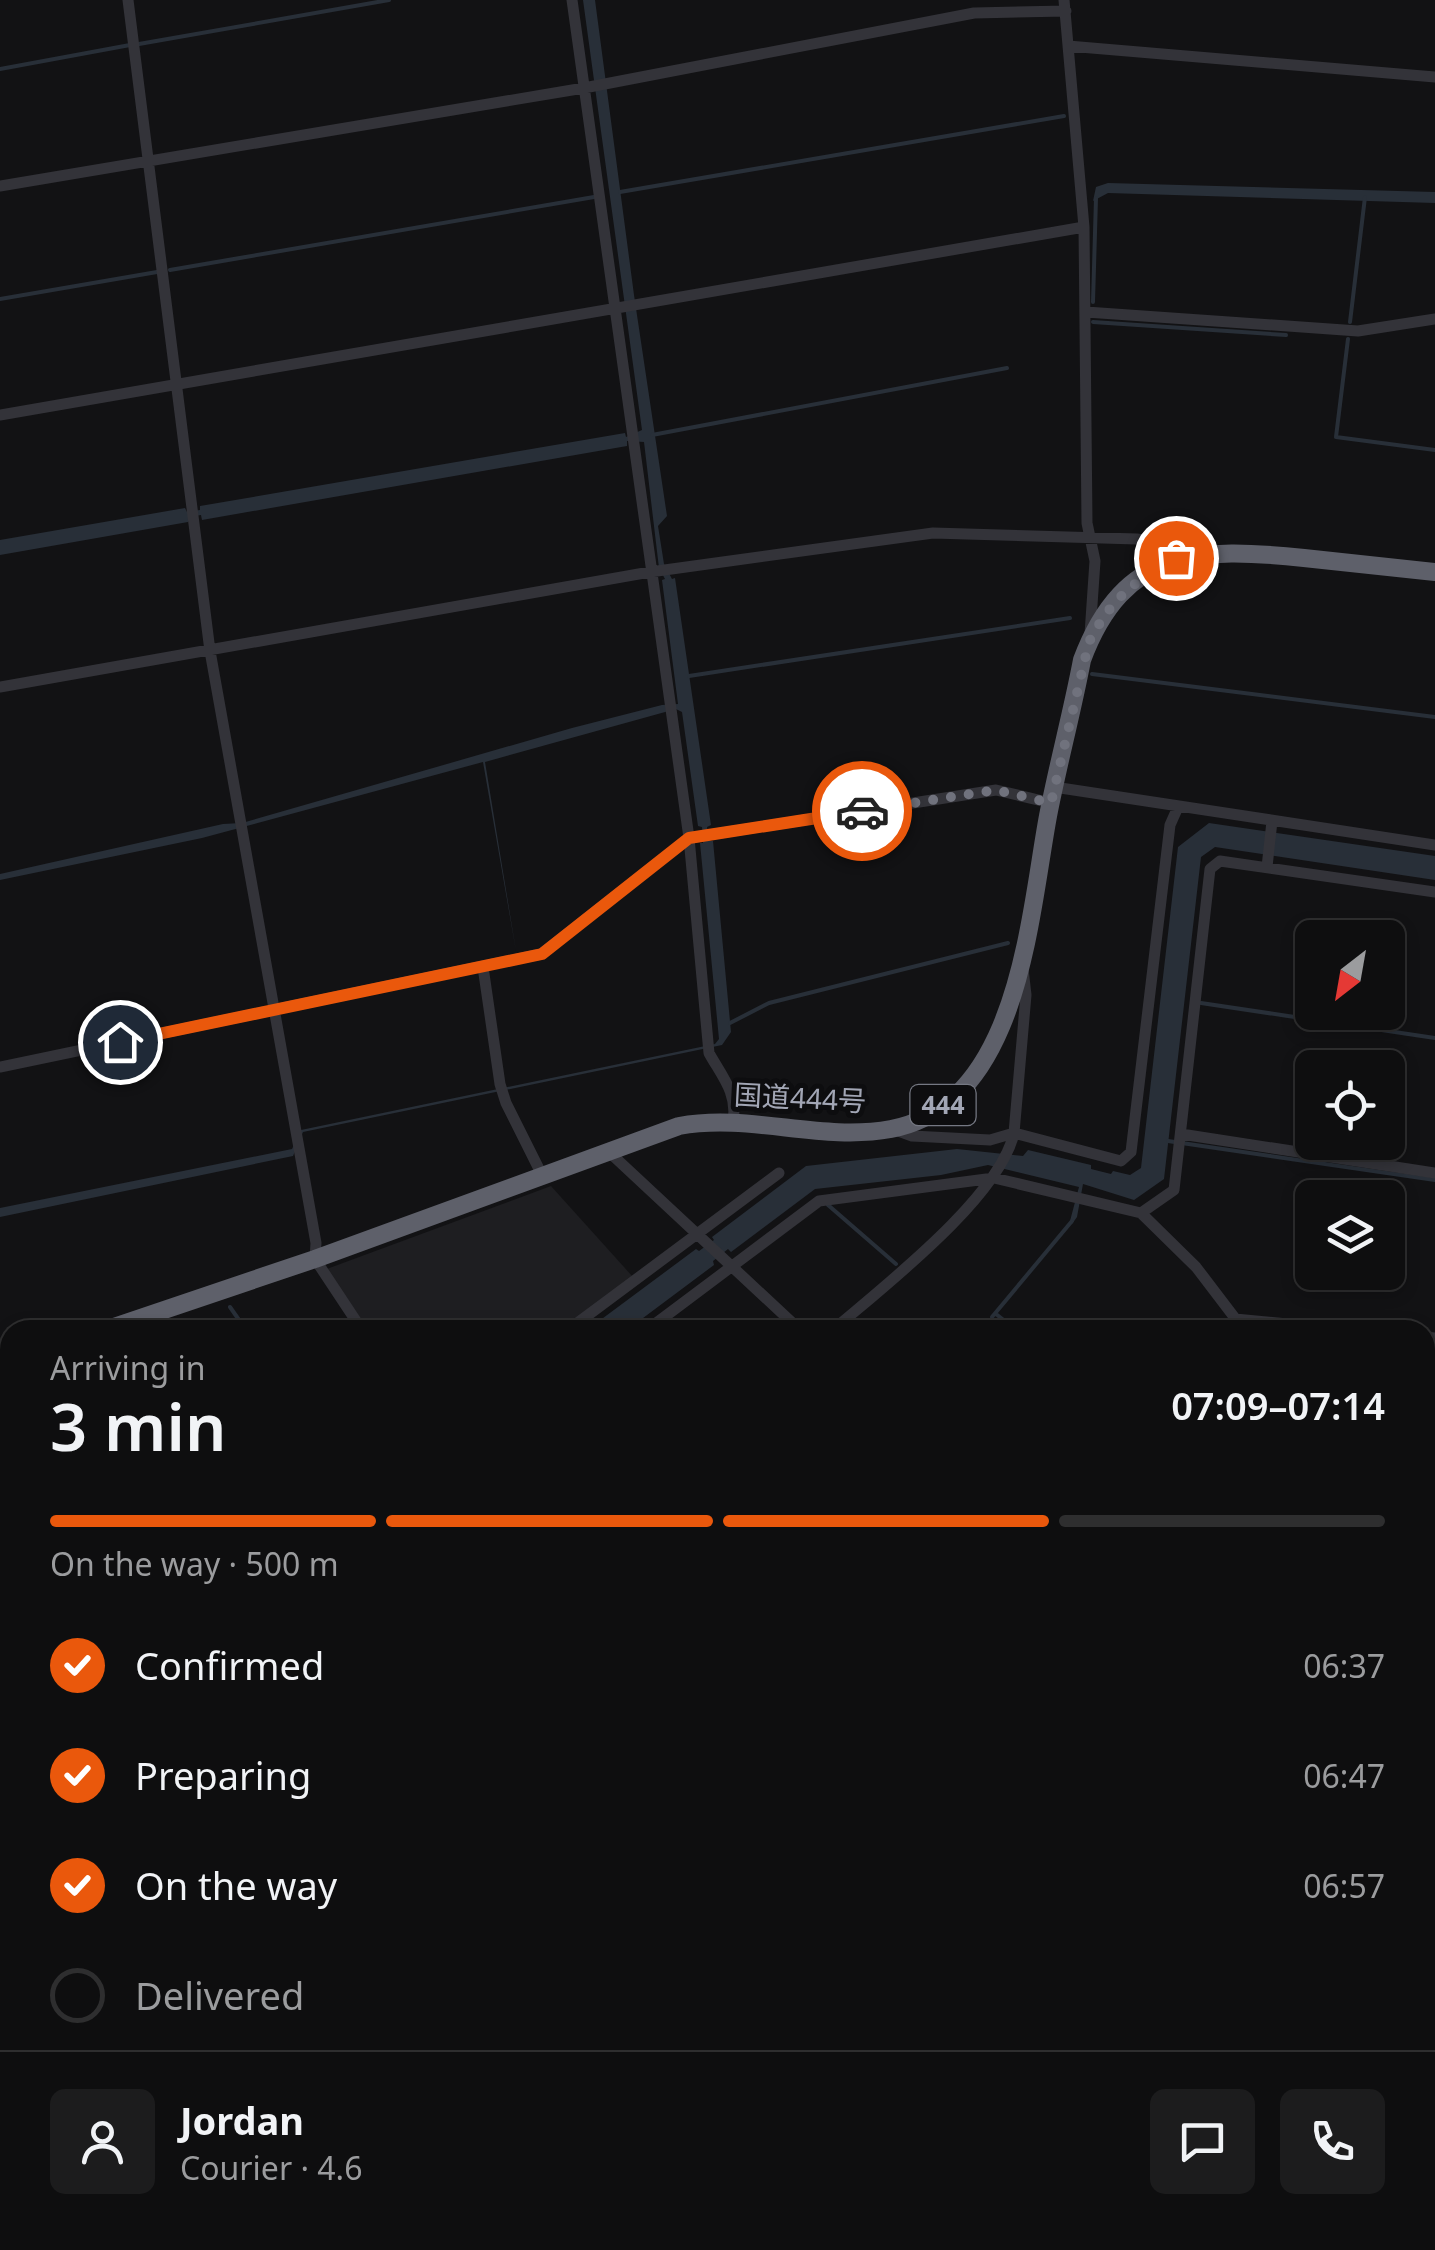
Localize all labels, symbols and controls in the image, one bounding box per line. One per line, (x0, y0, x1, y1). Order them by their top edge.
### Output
pin (1134, 516, 1219, 601)
icon: bag (1149, 531, 1204, 586)
courier (812, 761, 912, 861)
icon: car (835, 784, 890, 839)
north arrow (1295, 920, 1405, 1030)
map controls (1295, 920, 1405, 1290)
pin (78, 1000, 163, 1085)
icon: home (93, 1015, 148, 1070)
button: locate (1295, 1050, 1405, 1160)
street label: 国道444号 (733, 1075, 867, 1119)
road number: 444 (910, 1085, 976, 1125)
button: layers (1295, 1180, 1405, 1290)
text: Arriving in (50, 1346, 205, 1389)
text: 07:09–07:14 (1171, 1379, 1385, 1431)
text: 3 min (50, 1382, 226, 1470)
text: On the way · 500 m (50, 1542, 339, 1585)
icon: check (50, 1638, 105, 1693)
text: Confirmed (135, 1639, 324, 1691)
text: 06:37 (1303, 1644, 1385, 1687)
icon: check (50, 1748, 105, 1803)
text: Preparing (135, 1749, 311, 1801)
text: 06:47 (1303, 1754, 1385, 1797)
icon: check (50, 1858, 105, 1913)
text: On the way (135, 1859, 337, 1911)
text: 06:57 (1303, 1864, 1385, 1907)
text: Delivered (135, 1969, 304, 2021)
button: person (50, 2089, 155, 2194)
button: chat (1150, 2089, 1255, 2194)
button: phone (1280, 2089, 1385, 2194)
text: Jordan (180, 2094, 304, 2146)
text: Courier · 4.6 (180, 2146, 363, 2189)

